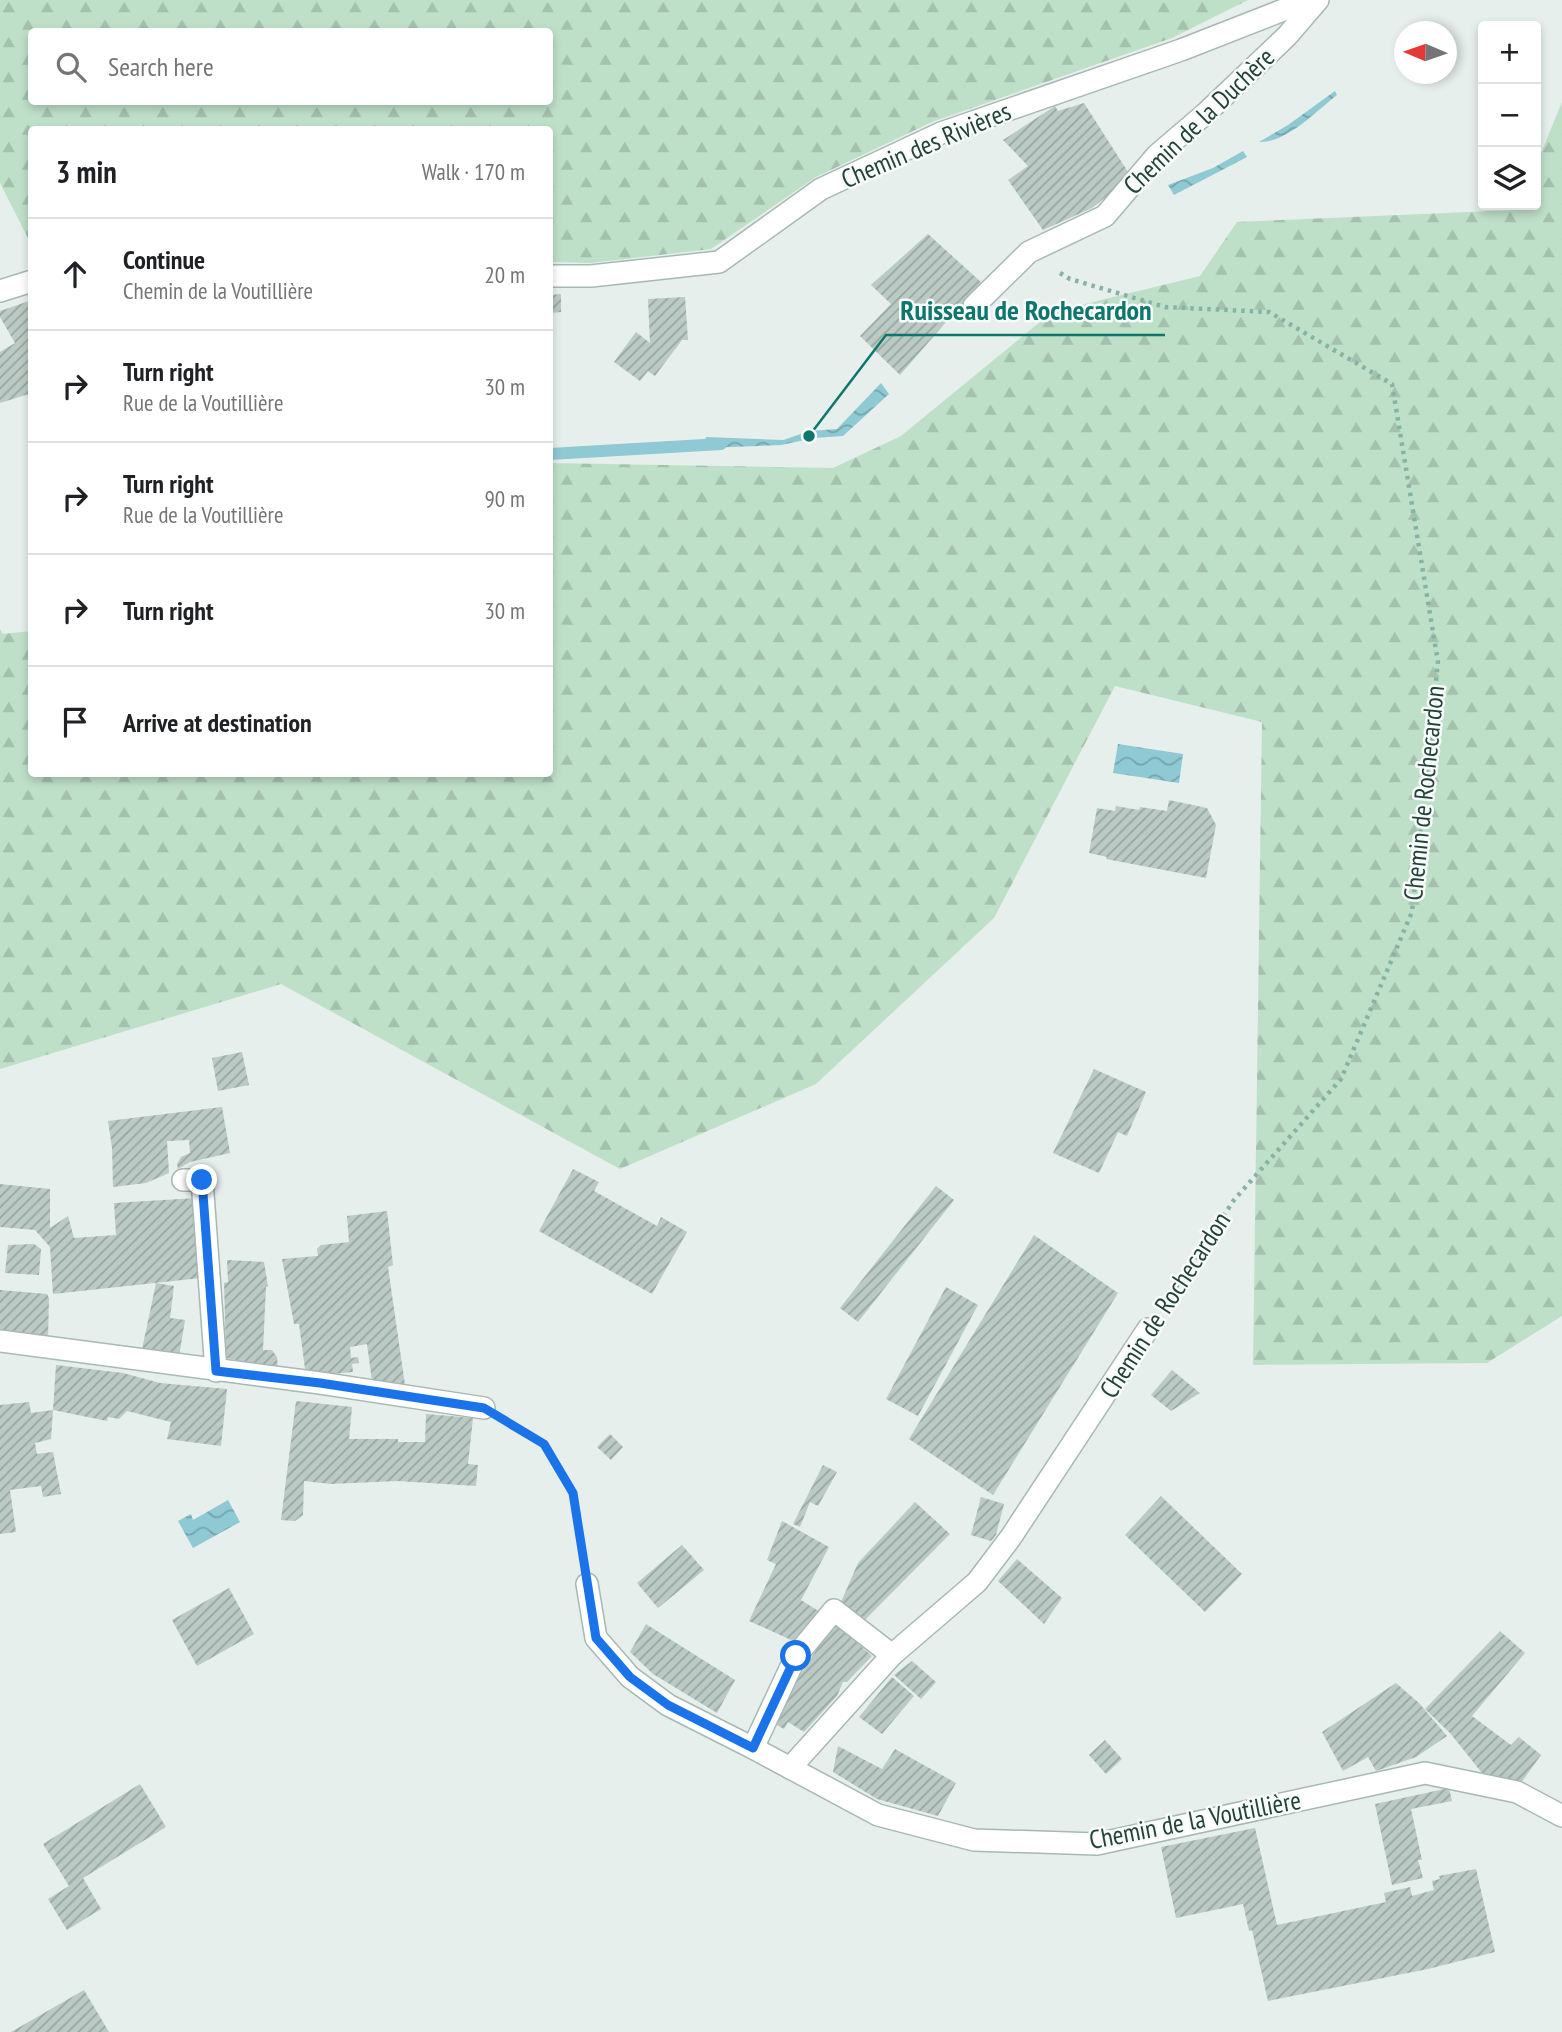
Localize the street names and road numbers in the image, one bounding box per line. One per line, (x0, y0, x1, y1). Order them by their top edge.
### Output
street label: Chemin de la Duchère (1116, 40, 1281, 201)
street label: Chemin des Rivières (836, 94, 1016, 195)
street label: Chemin de Rochecardon (1396, 684, 1451, 902)
street label: Chemin de Rochecardon (1092, 1205, 1237, 1404)
street label: Chemin de la Voutillière (1086, 1783, 1304, 1856)

